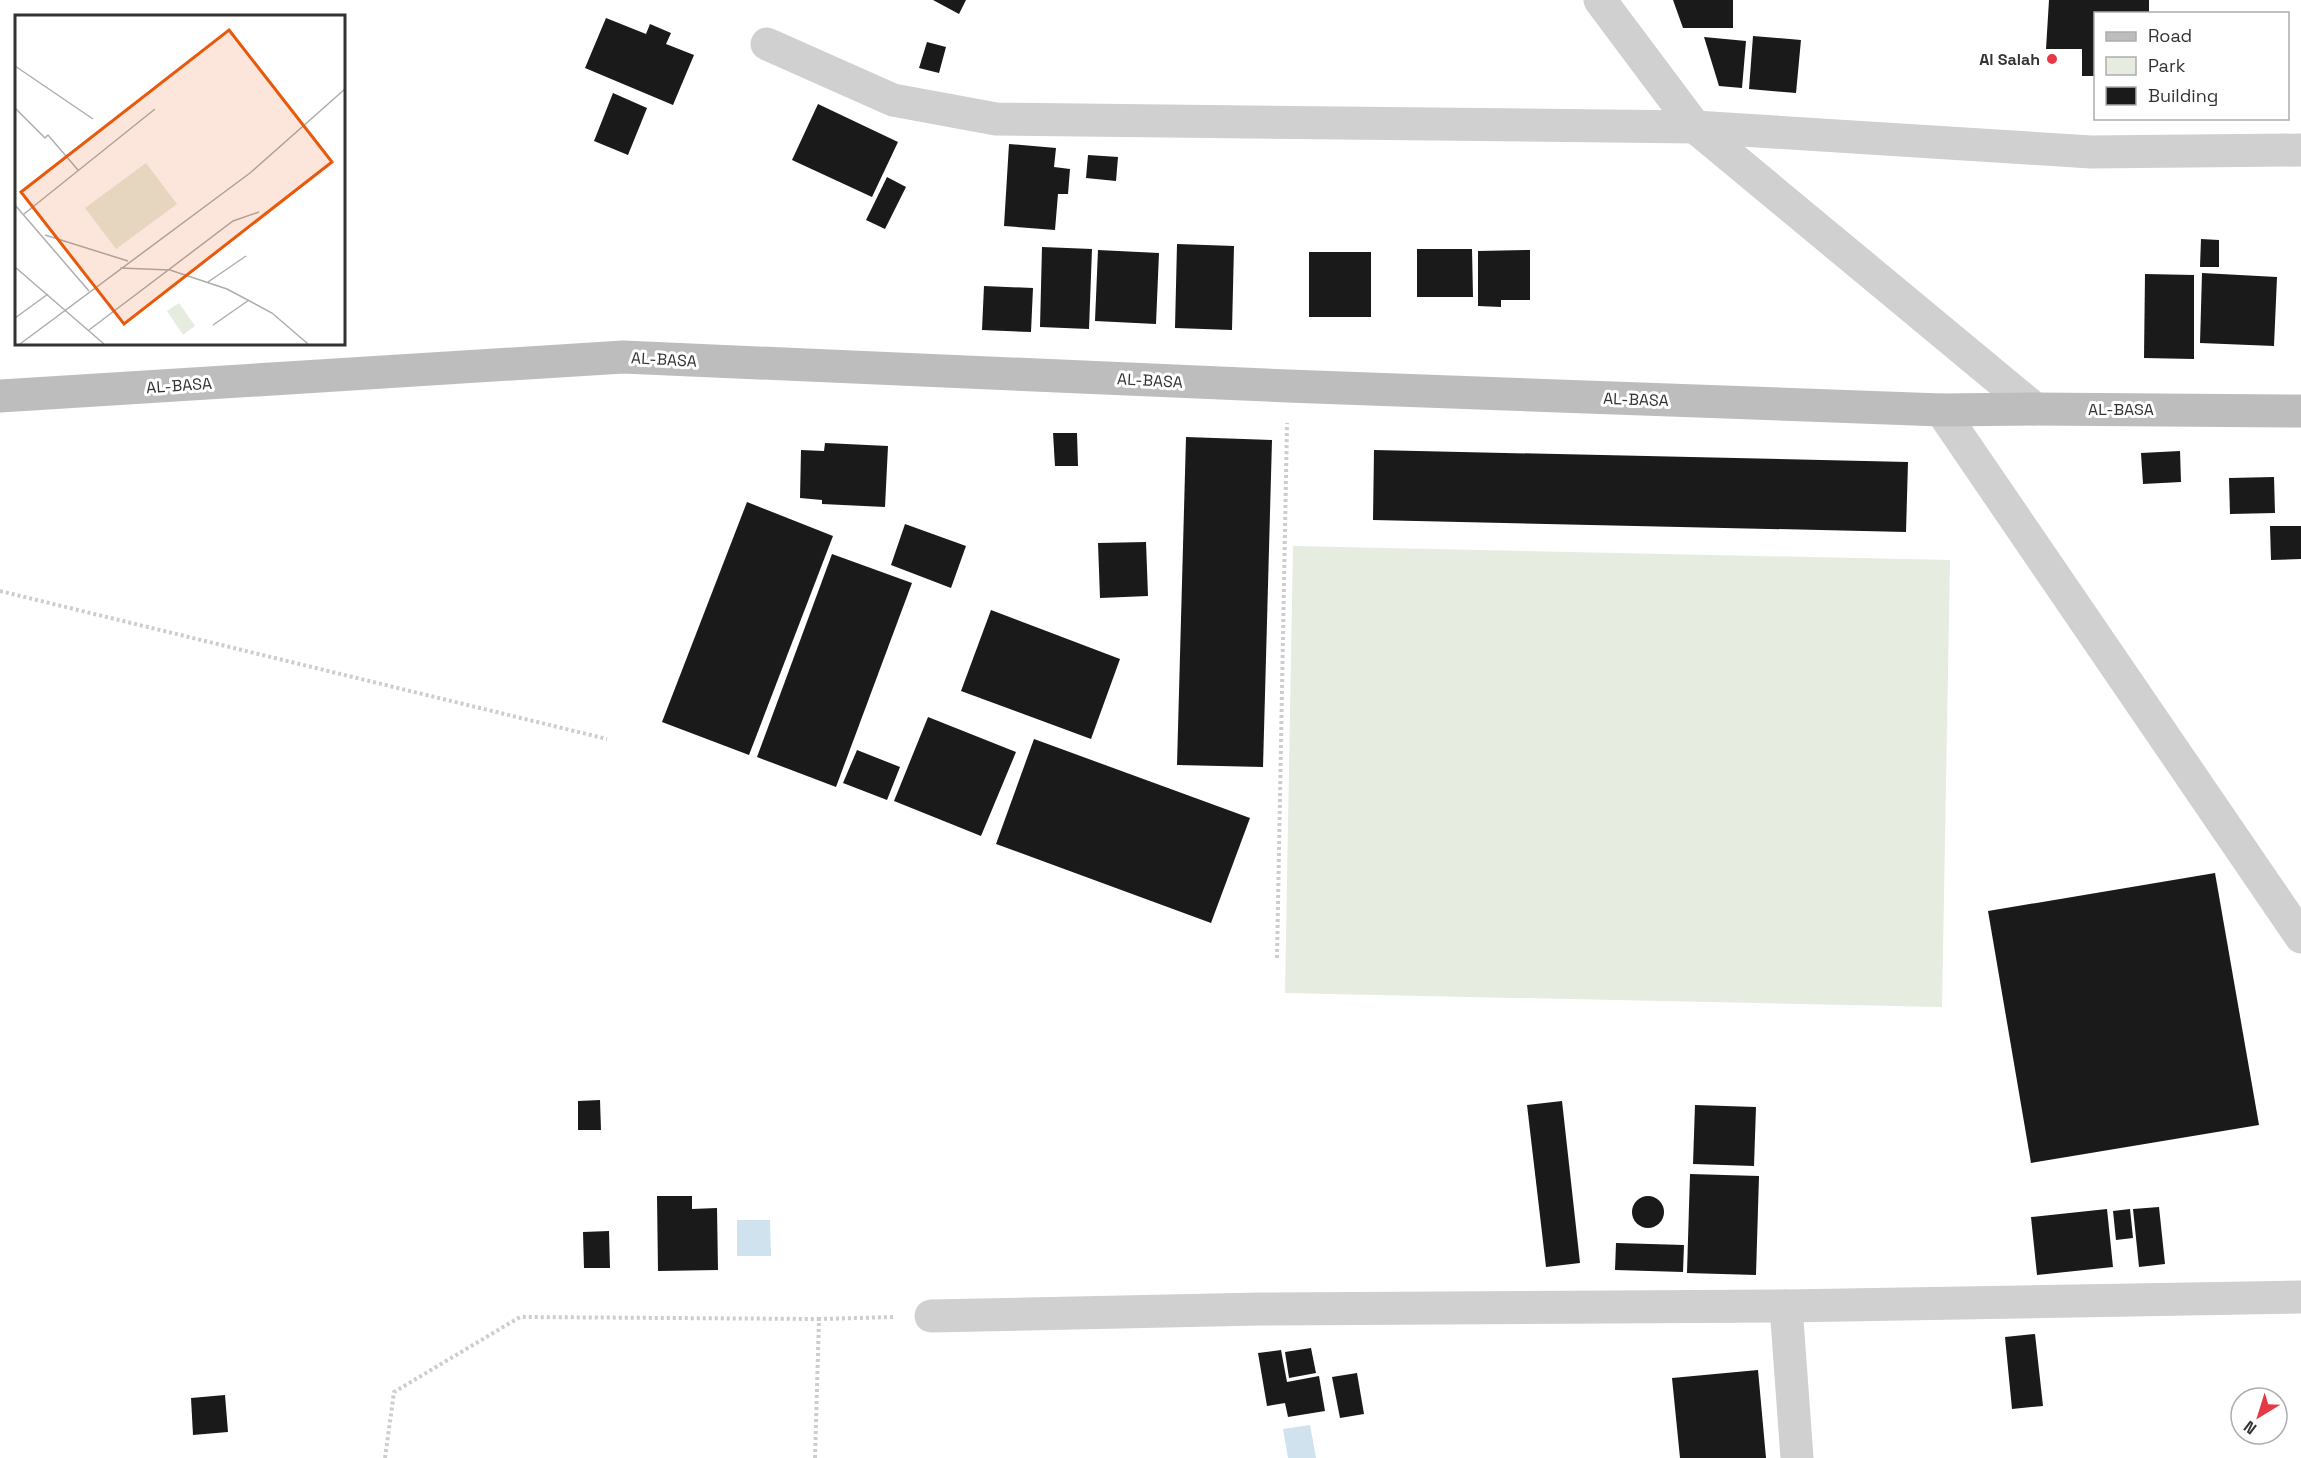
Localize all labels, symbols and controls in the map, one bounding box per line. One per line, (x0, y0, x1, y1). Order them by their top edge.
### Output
legend (2094, 12, 2289, 120)
inset map (15, 15, 345, 345)
text: Road (2148, 24, 2192, 47)
place label: Al Salah (1979, 49, 2040, 70)
marker: Al Salah (2045, 52, 2059, 66)
text: Park (2148, 54, 2186, 77)
text: Building (2148, 84, 2218, 107)
street label: AL-BASA (631, 347, 697, 372)
street label: AL-BASA (1117, 368, 1183, 393)
street label: AL-BASA (145, 373, 213, 398)
street label: AL-BASA (1603, 388, 1669, 411)
street label: AL-BASA (2088, 399, 2154, 420)
north arrow (2229, 1386, 2289, 1446)
text: N (2239, 1416, 2261, 1439)

